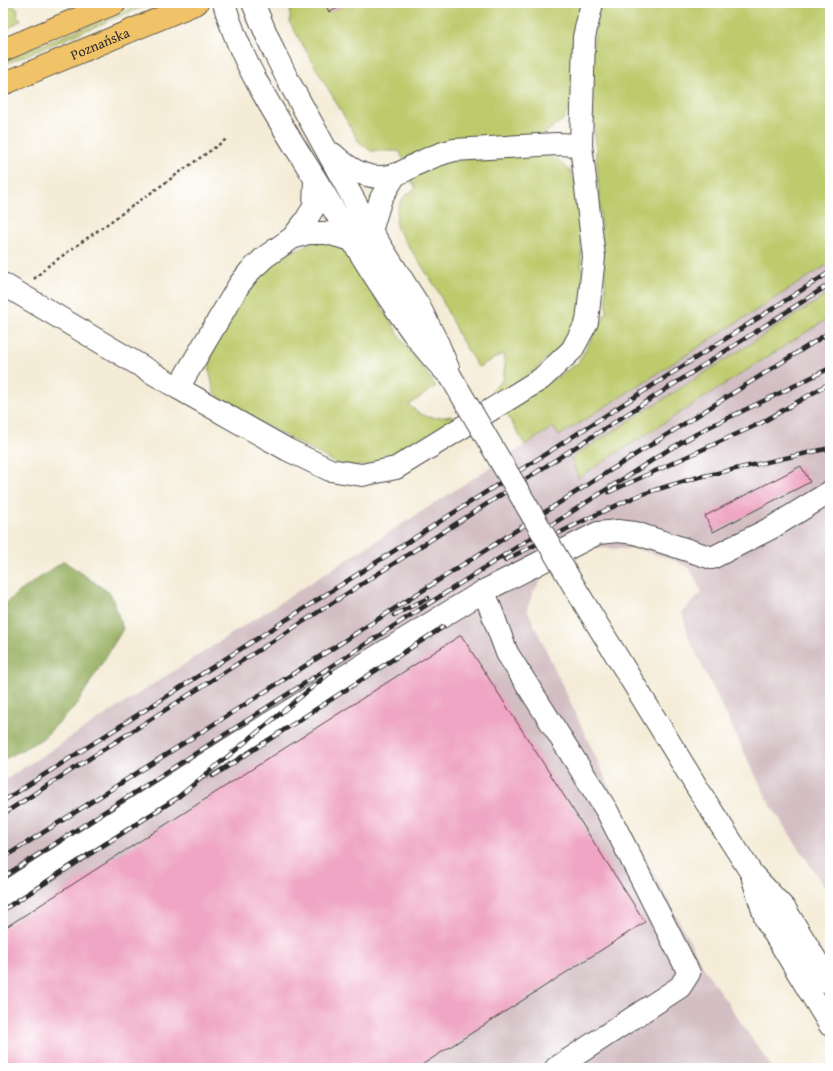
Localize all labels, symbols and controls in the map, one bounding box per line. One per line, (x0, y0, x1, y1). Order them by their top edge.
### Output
street label: Poznańska (67, 22, 133, 65)

